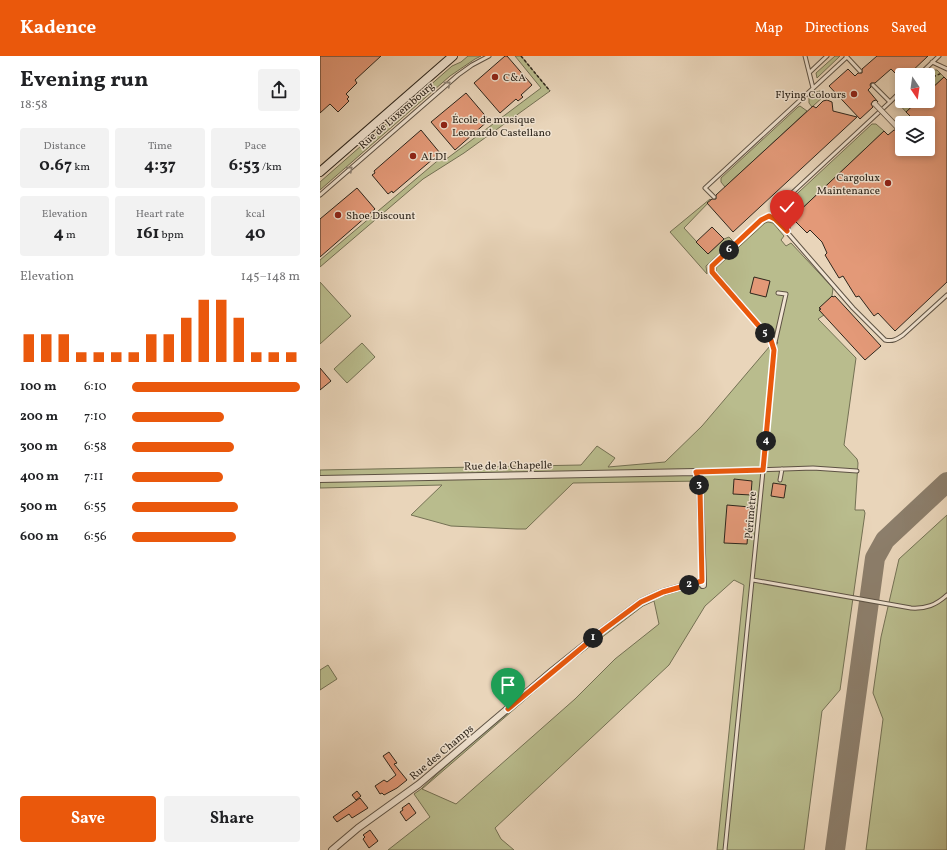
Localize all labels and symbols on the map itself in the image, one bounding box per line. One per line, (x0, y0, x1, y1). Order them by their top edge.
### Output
north arrow (895, 68, 935, 108)
place label: C&A (503, 71, 526, 86)
marker: C&A (490, 72, 500, 82)
street label: Rue de Luxembourg (356, 79, 438, 153)
one-way arrow (443, 81, 451, 89)
place label: Flying Colours (775, 88, 846, 103)
marker: Flying Colours (849, 89, 859, 99)
place label: École de musique Leonardo Castellano (452, 113, 551, 141)
marker: École de musique Leonardo Castellano (439, 120, 449, 130)
place label: ALDI (421, 150, 447, 165)
marker: ALDI (408, 151, 418, 161)
one-way arrow (345, 167, 352, 174)
place label: Cargolux Maintenance (817, 171, 880, 199)
marker: Cargolux Maintenance (883, 178, 893, 188)
pin (770, 190, 804, 231)
place label: Shoe Discount (346, 209, 415, 224)
marker: Shoe Discount (333, 210, 343, 220)
pin: 6 (719, 240, 739, 260)
pin: 5 (755, 323, 775, 343)
pin: 4 (756, 431, 776, 451)
street label: Rue de la Chapelle (464, 458, 552, 475)
pin: 3 (689, 475, 709, 495)
street label: Périmètre (742, 491, 761, 540)
pin: 2 (679, 575, 699, 595)
pin: 1 (583, 628, 603, 648)
pin (491, 668, 525, 709)
street label: Rue des Champs (407, 722, 477, 784)

